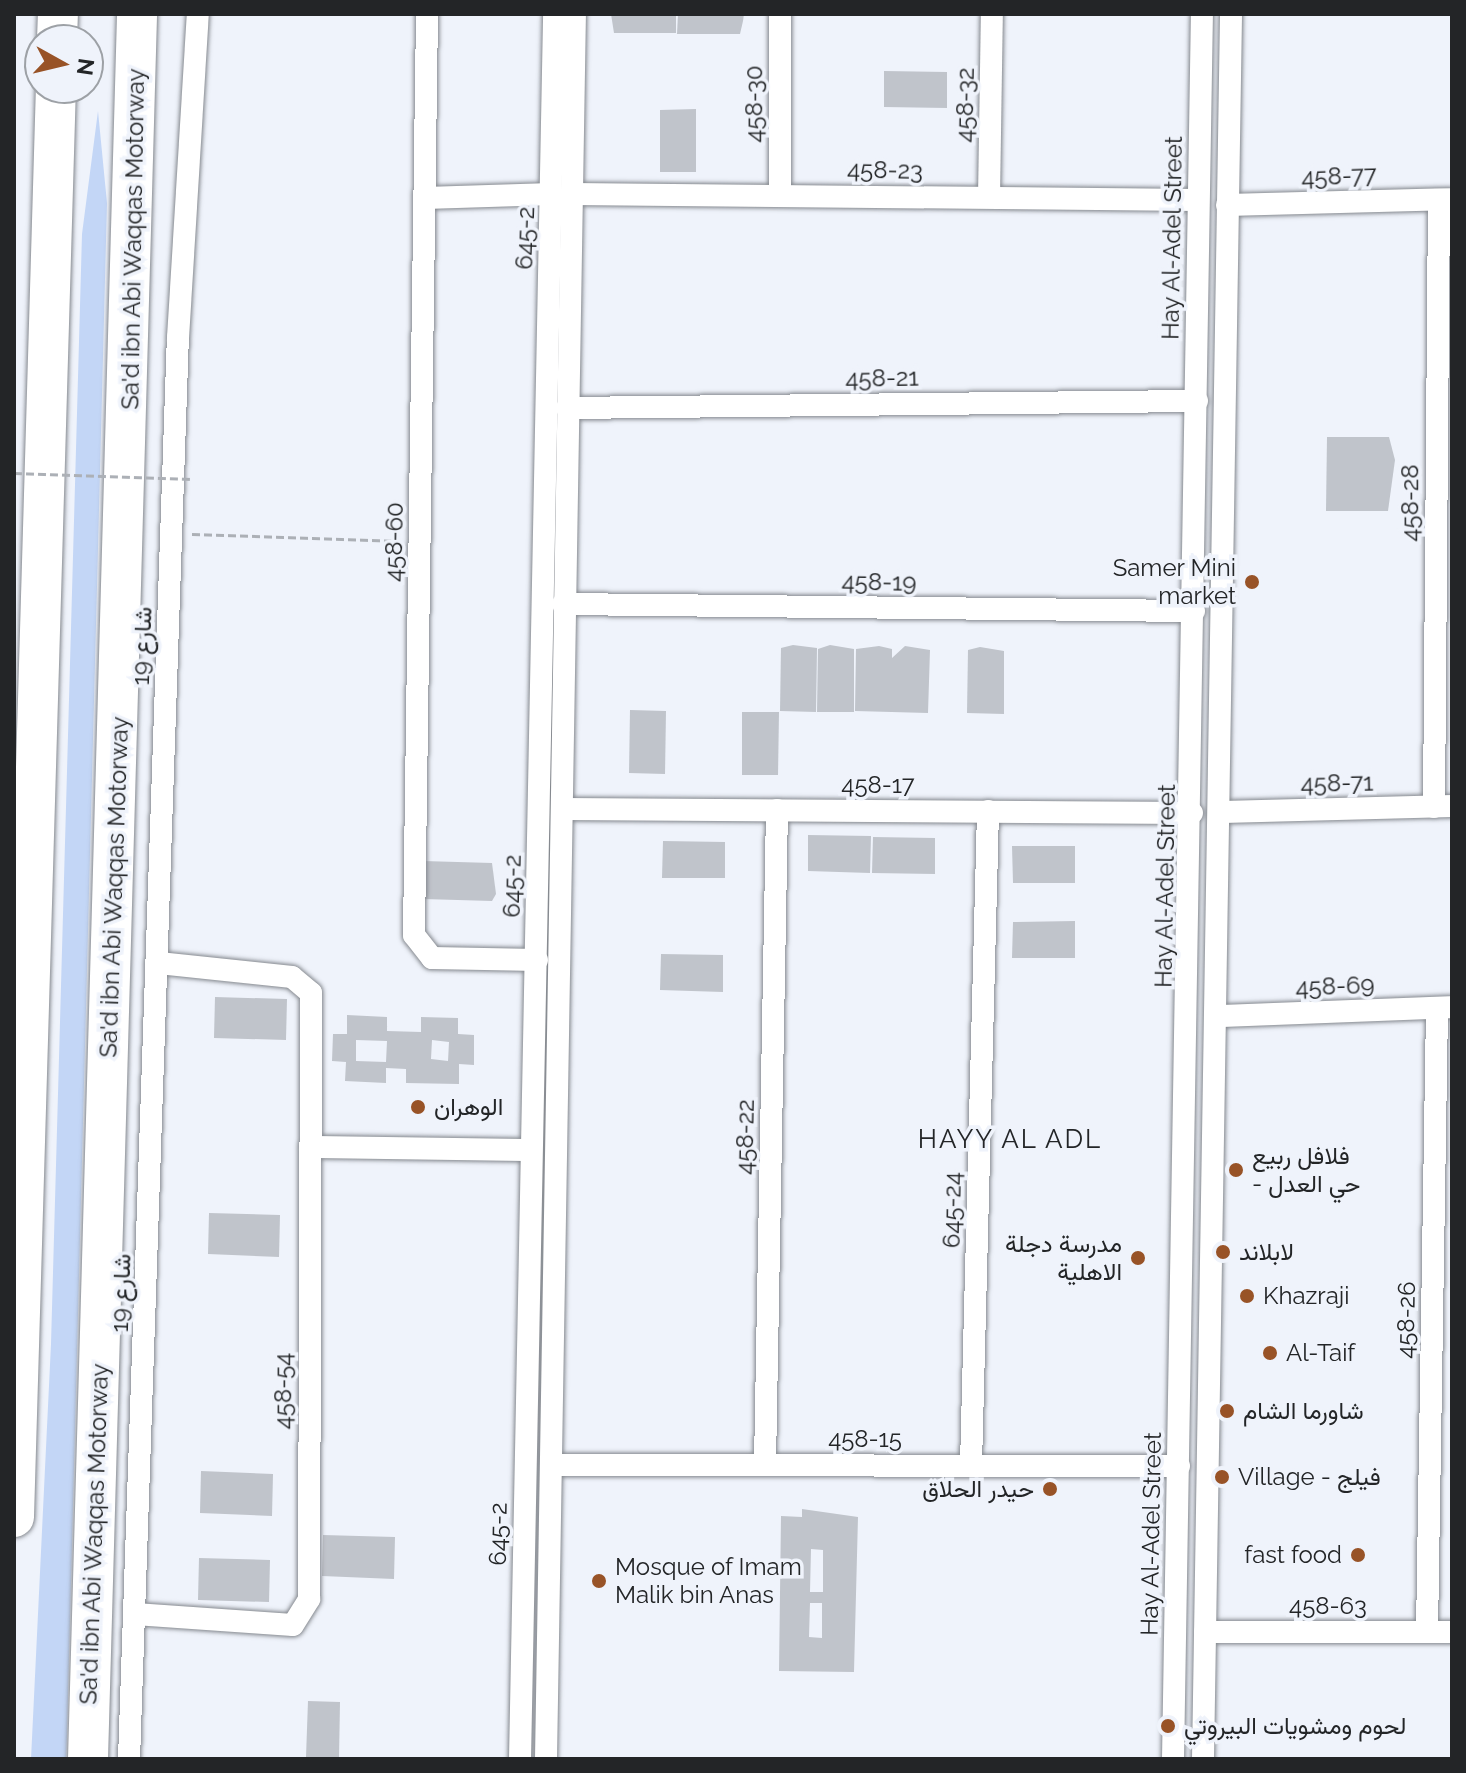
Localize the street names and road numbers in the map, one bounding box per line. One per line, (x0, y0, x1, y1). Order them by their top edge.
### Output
street label: 458-30 (740, 65, 768, 143)
street label: Sa'd ibn Abi Waqqas Motorway (116, 67, 150, 411)
street label: 458-32 (950, 67, 980, 143)
street label: Hay Al-Adel Street (1156, 135, 1188, 341)
street label: 458-23 (847, 155, 923, 185)
street label: 458-77 (1301, 160, 1377, 192)
street label: 645-2 (510, 206, 540, 270)
street label: 458-21 (845, 363, 919, 393)
street label: 458-28 (1396, 464, 1424, 542)
street label: 458-60 (379, 502, 409, 582)
street label: 458-19 (841, 567, 917, 597)
street label: شارع 19 (126, 606, 158, 686)
street label: Sa'd ibn Abi Waqqas Motorway (94, 715, 134, 1059)
street label: 458-71 (1300, 768, 1374, 798)
street label: 458-17 (841, 771, 915, 799)
street label: Hay Al-Adel Street (1149, 783, 1181, 989)
street label: 645-2 (497, 854, 527, 918)
street label: 458-69 (1295, 970, 1375, 1002)
street label: 458-22 (730, 1099, 760, 1175)
street label: 645-24 (937, 1172, 967, 1248)
street label: شارع 19 (105, 1253, 137, 1333)
street label: 458-26 (1391, 1281, 1421, 1359)
street label: 458-54 (269, 1353, 297, 1429)
street label: Sa'd ibn Abi Waqqas Motorway (74, 1362, 114, 1706)
street label: 458-15 (828, 1425, 902, 1453)
street label: Hay Al-Adel Street (1135, 1431, 1167, 1637)
street label: 645-2 (483, 1502, 513, 1566)
street label: 458-63 (1289, 1592, 1367, 1620)

